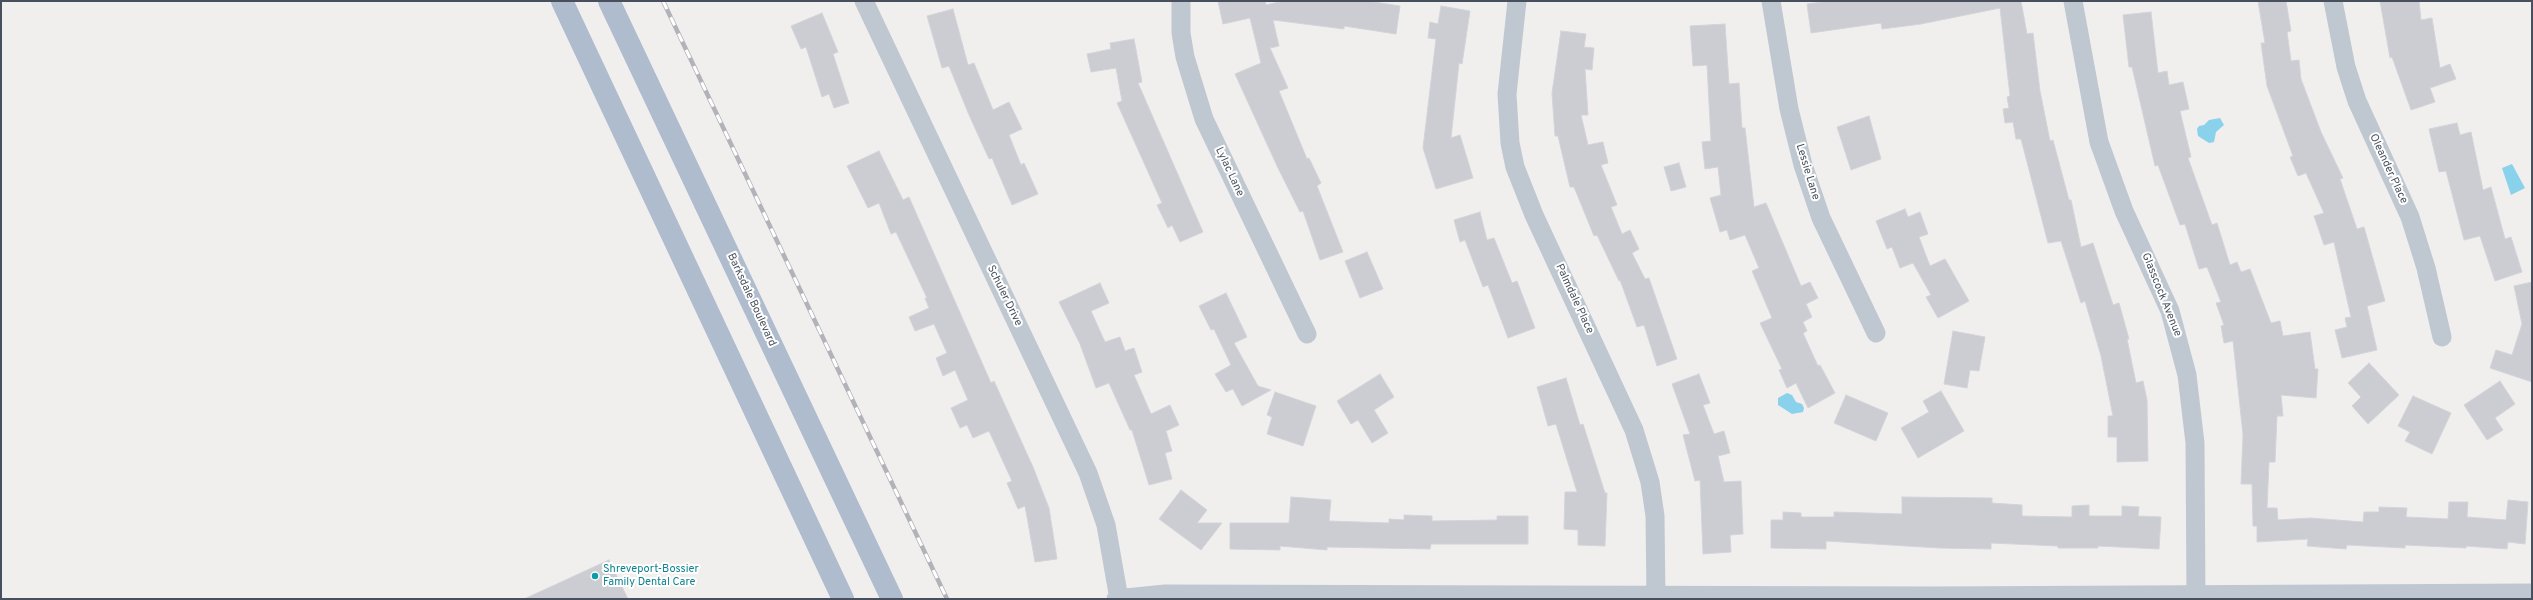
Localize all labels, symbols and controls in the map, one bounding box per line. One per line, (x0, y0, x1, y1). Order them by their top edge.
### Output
street label: Oleander Place (2366, 132, 2410, 206)
street label: Lessie Lane (1792, 142, 1822, 202)
street label: Lylac Lane (1212, 145, 1246, 199)
street label: Barksdale Boulevard (724, 251, 778, 349)
street label: Glasscock Avenue (2138, 251, 2184, 339)
street label: Palmdale Place (1552, 262, 1596, 336)
street label: Schuler Drive (984, 263, 1024, 329)
place label: Shreveport-Bossier Family Dental Care (603, 563, 699, 589)
marker: Shreveport-Bossier Family Dental Care (590, 571, 600, 581)

